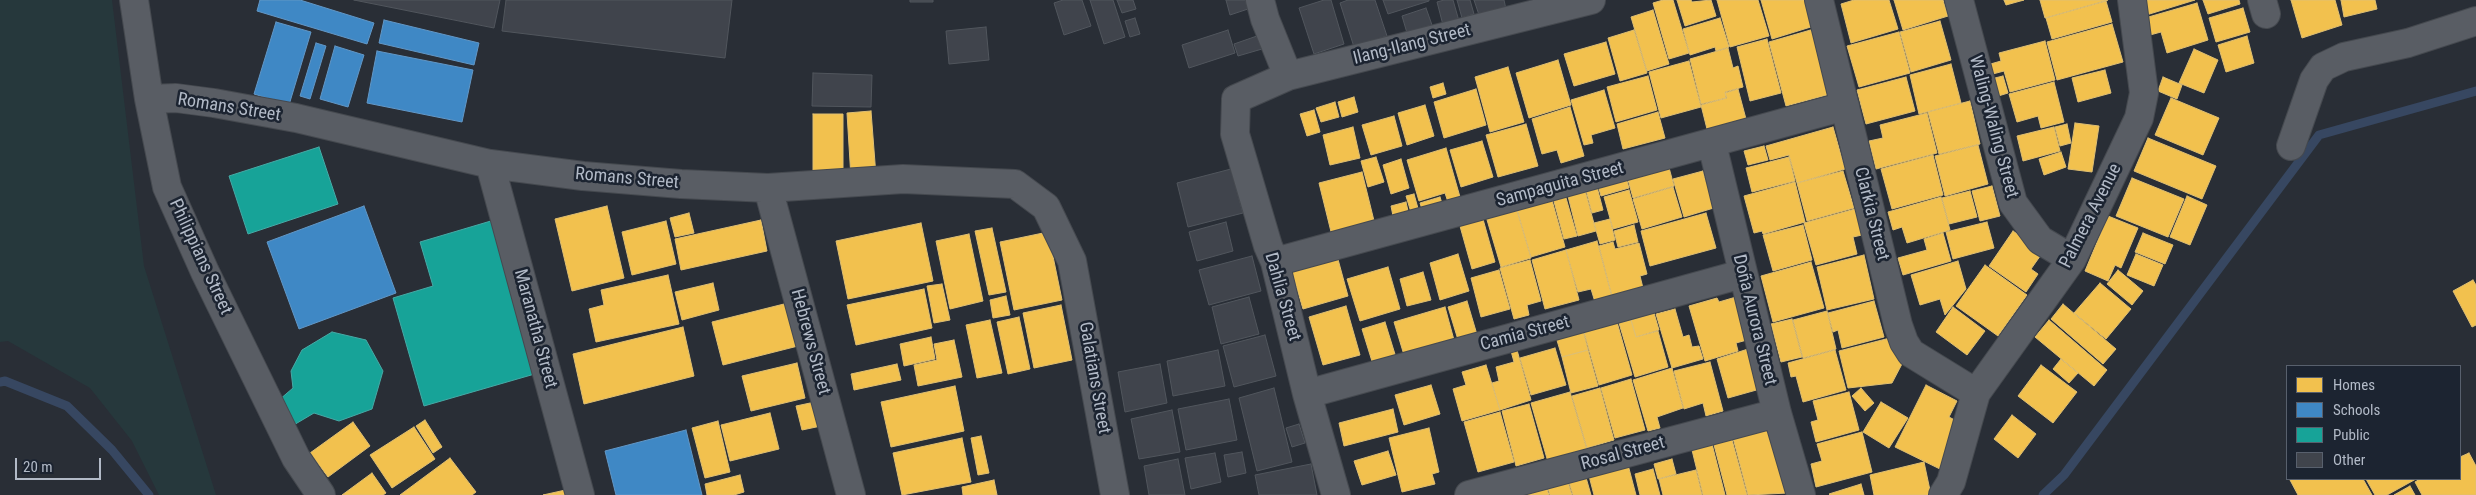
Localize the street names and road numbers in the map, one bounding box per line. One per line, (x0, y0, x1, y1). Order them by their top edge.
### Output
street label: Ilang-Ilang Street (1351, 20, 1473, 70)
street label: Waling-Waling Street (1964, 53, 2022, 201)
street label: Romans Street (176, 89, 282, 127)
street label: Sampaguita Street (1494, 158, 1626, 212)
street label: Palmera Avenue (2055, 160, 2127, 272)
street label: Romans Street (574, 164, 680, 194)
street label: Clarkia Street (1849, 165, 1893, 263)
street label: Philippians Street (164, 196, 236, 318)
street label: Dahlia Street (1259, 250, 1305, 344)
street label: Doña Aurora Street (1727, 252, 1781, 388)
street label: Maranatha Street (509, 267, 561, 391)
street label: Hebrews Street (786, 287, 834, 397)
street label: Camia Street (1478, 312, 1572, 356)
street label: Galatians Street (1074, 320, 1114, 436)
street label: Rosal Street (1579, 432, 1667, 476)

